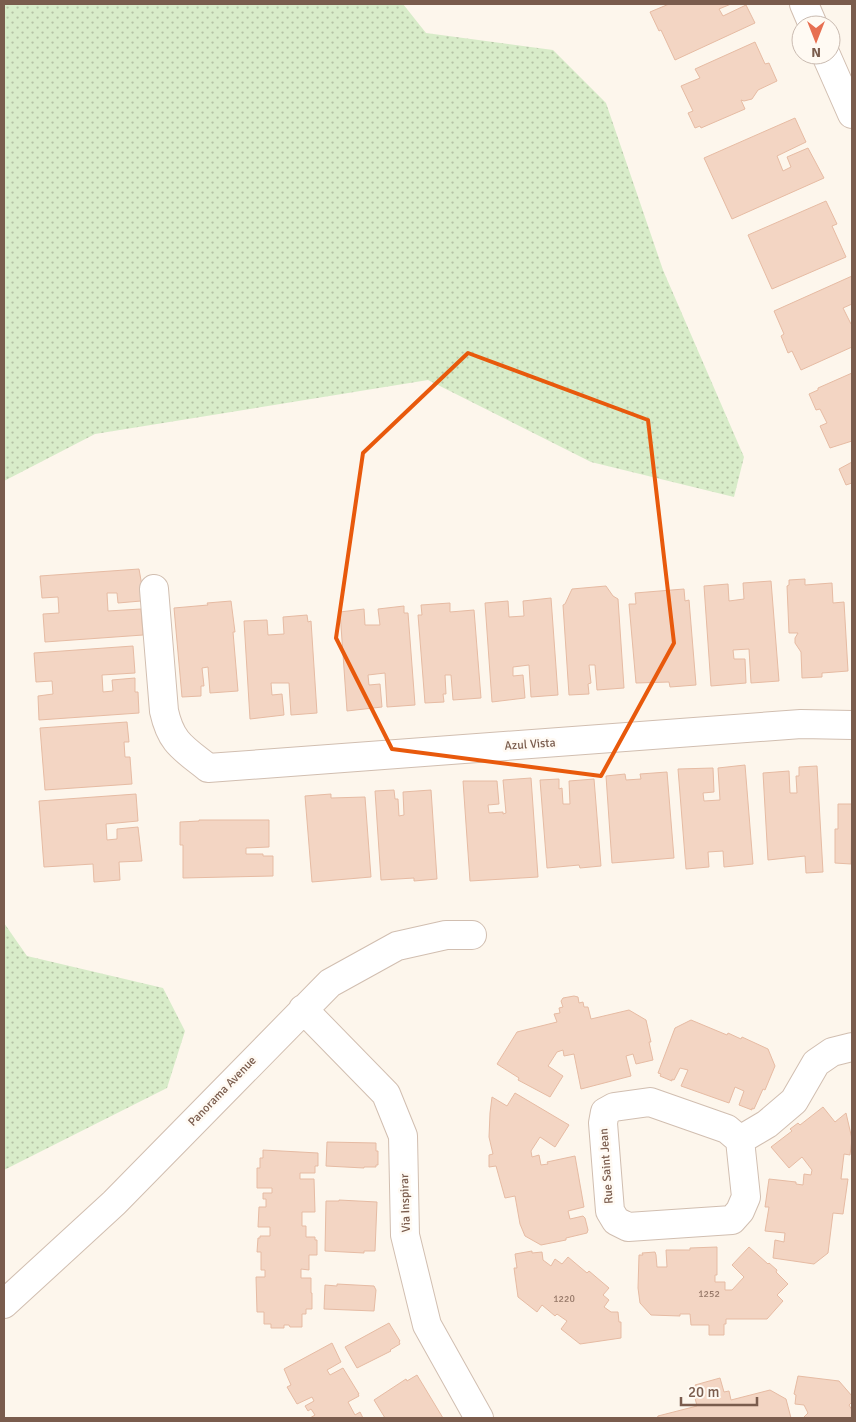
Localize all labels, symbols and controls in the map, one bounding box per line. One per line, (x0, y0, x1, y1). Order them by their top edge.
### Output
north arrow (791, 15, 841, 65)
text: N (811, 44, 821, 61)
street label: Azul Vista (504, 735, 556, 754)
street label: Panorama Avenue (185, 1053, 260, 1130)
street label: Rue Saint Jean (596, 1128, 617, 1204)
street label: Via Inspirar (397, 1173, 414, 1233)
house number: 1252 (698, 1288, 720, 1300)
house number: 1220 (553, 1293, 575, 1305)
scale bar (681, 1374, 757, 1406)
text: 20 m (688, 1383, 719, 1401)

